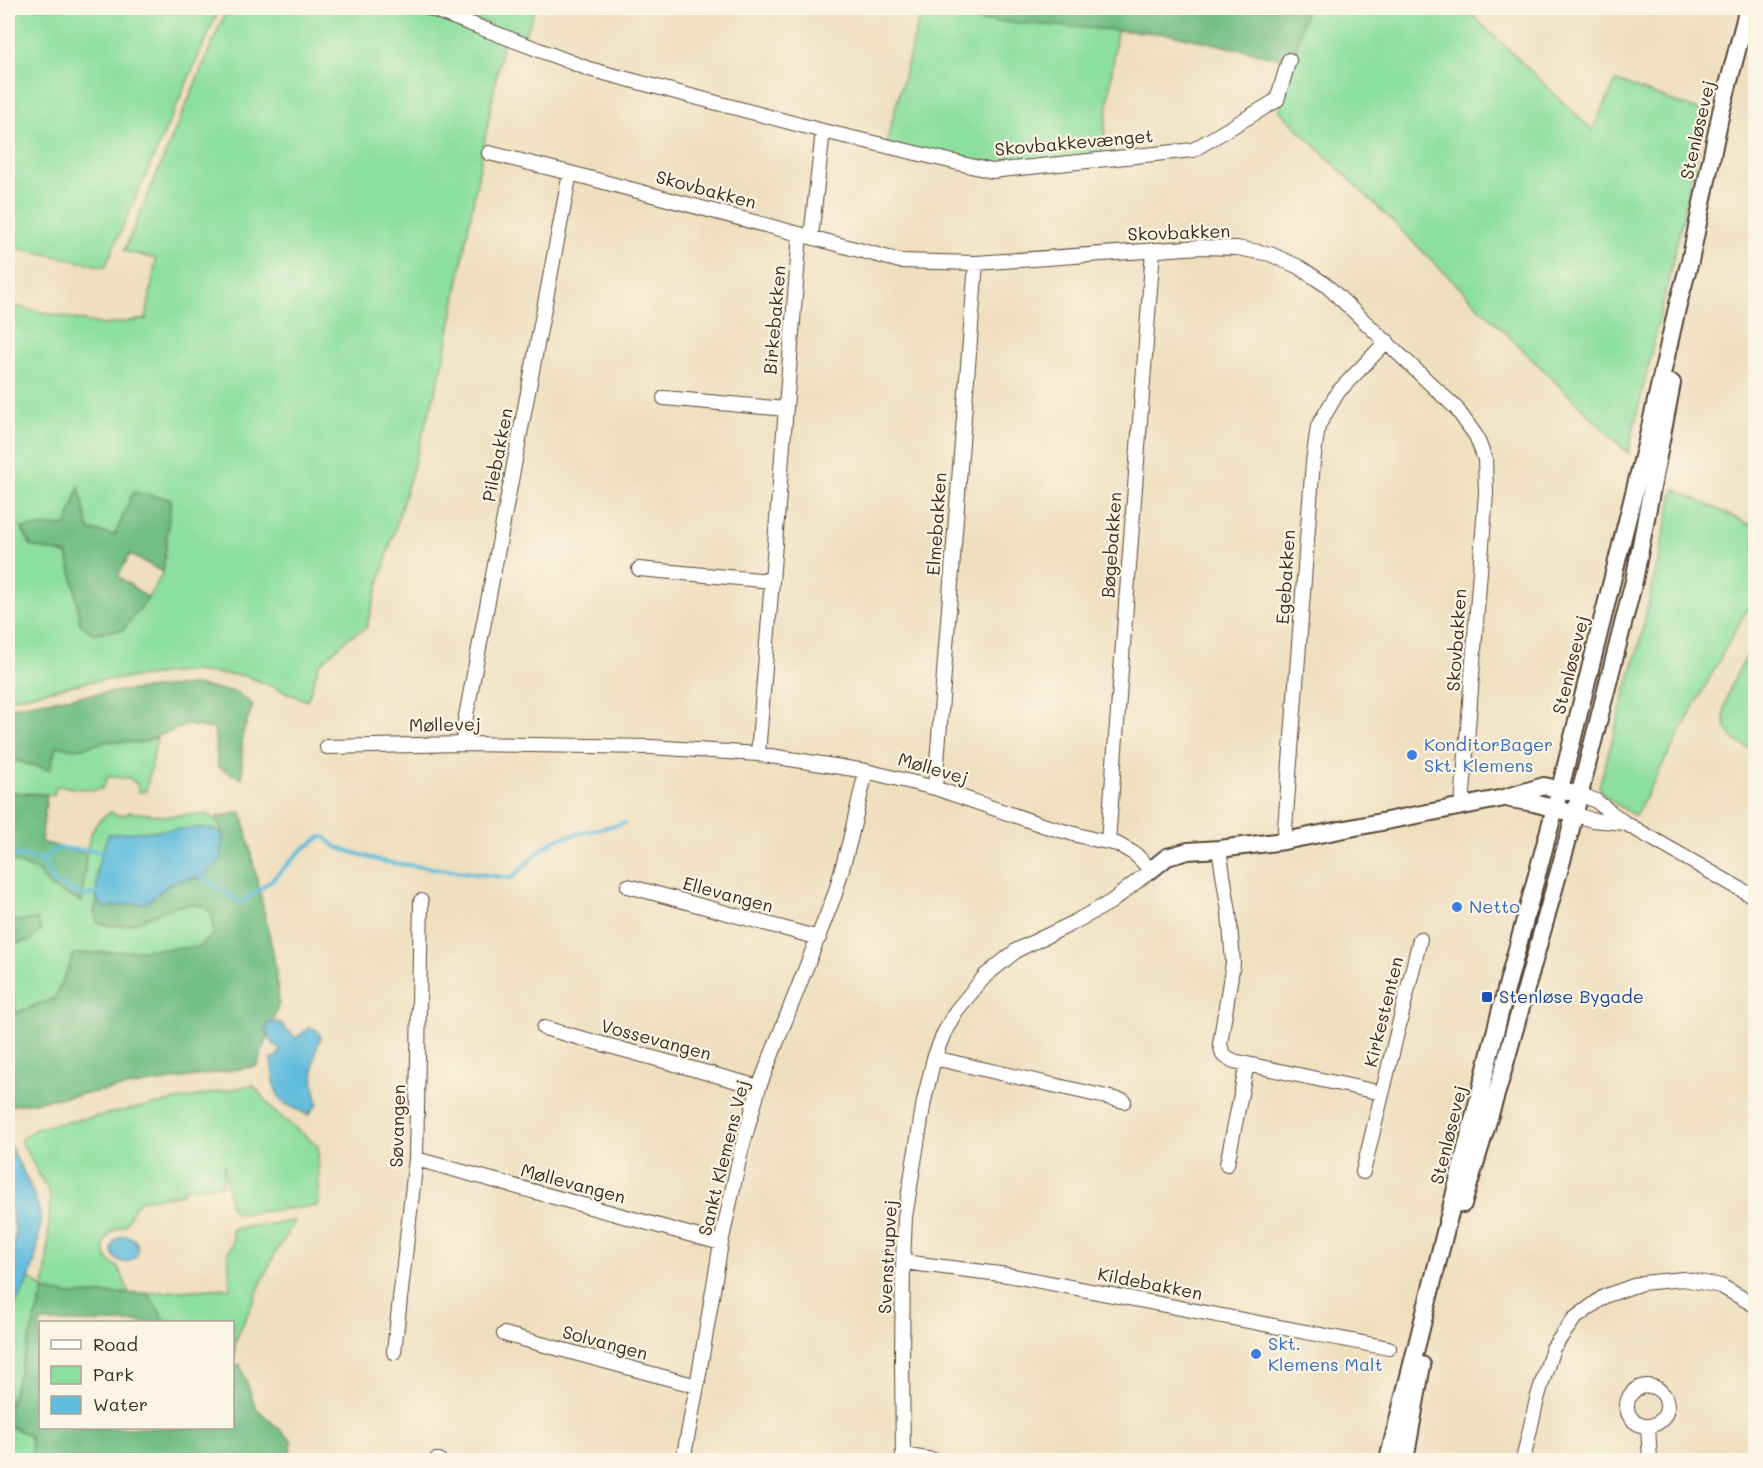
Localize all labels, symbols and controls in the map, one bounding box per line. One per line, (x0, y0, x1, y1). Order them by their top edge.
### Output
street label: Stenløsevej (1674, 78, 1720, 182)
street label: Skovbakkevænget (994, 123, 1154, 161)
street label: Skovbakken (653, 164, 759, 214)
street label: Skovbakken (1127, 218, 1231, 246)
street label: Birkebakken (757, 264, 791, 375)
street label: Pilebakken (476, 406, 518, 504)
street label: Elmebakken (920, 472, 952, 576)
street label: Bøgebakken (1095, 491, 1127, 599)
street label: Egebakken (1270, 529, 1300, 625)
street label: Skovbakken (1440, 588, 1472, 692)
street label: Stenløsevej (1546, 613, 1594, 717)
street label: Møllevej (409, 711, 481, 737)
place label: KonditorBager Skt. Klemens (1424, 732, 1553, 777)
street label: Møllevej (895, 747, 971, 790)
marker: KonditorBager Skt. Klemens (1405, 748, 1419, 762)
street label: Ellevangen (680, 870, 776, 918)
place label: Netto (1469, 894, 1520, 918)
marker: Netto (1450, 900, 1464, 914)
street label: Kirkestenten (1358, 954, 1408, 1069)
place label: Stenløse Bygade (1499, 984, 1644, 1008)
marker: Stenløse Bygade (1480, 990, 1494, 1004)
street label: Vossevangen (599, 1013, 714, 1065)
street label: Sankt Klemens Vej (692, 1077, 754, 1238)
street label: Stenløsevej (1424, 1083, 1472, 1187)
street label: Søvangen (384, 1084, 410, 1168)
street label: Møllevangen (518, 1158, 628, 1209)
street label: Svenstrupvej (872, 1199, 902, 1315)
street label: Kildebakken (1096, 1261, 1205, 1305)
street label: Solvangen (560, 1319, 651, 1365)
legend (39, 1321, 234, 1429)
place label: Skt. Klemens Malt (1268, 1331, 1383, 1376)
text: Road (93, 1332, 138, 1356)
marker: Skt. Klemens Malt (1249, 1347, 1263, 1361)
text: Park (93, 1362, 134, 1386)
text: Water (93, 1392, 148, 1416)

